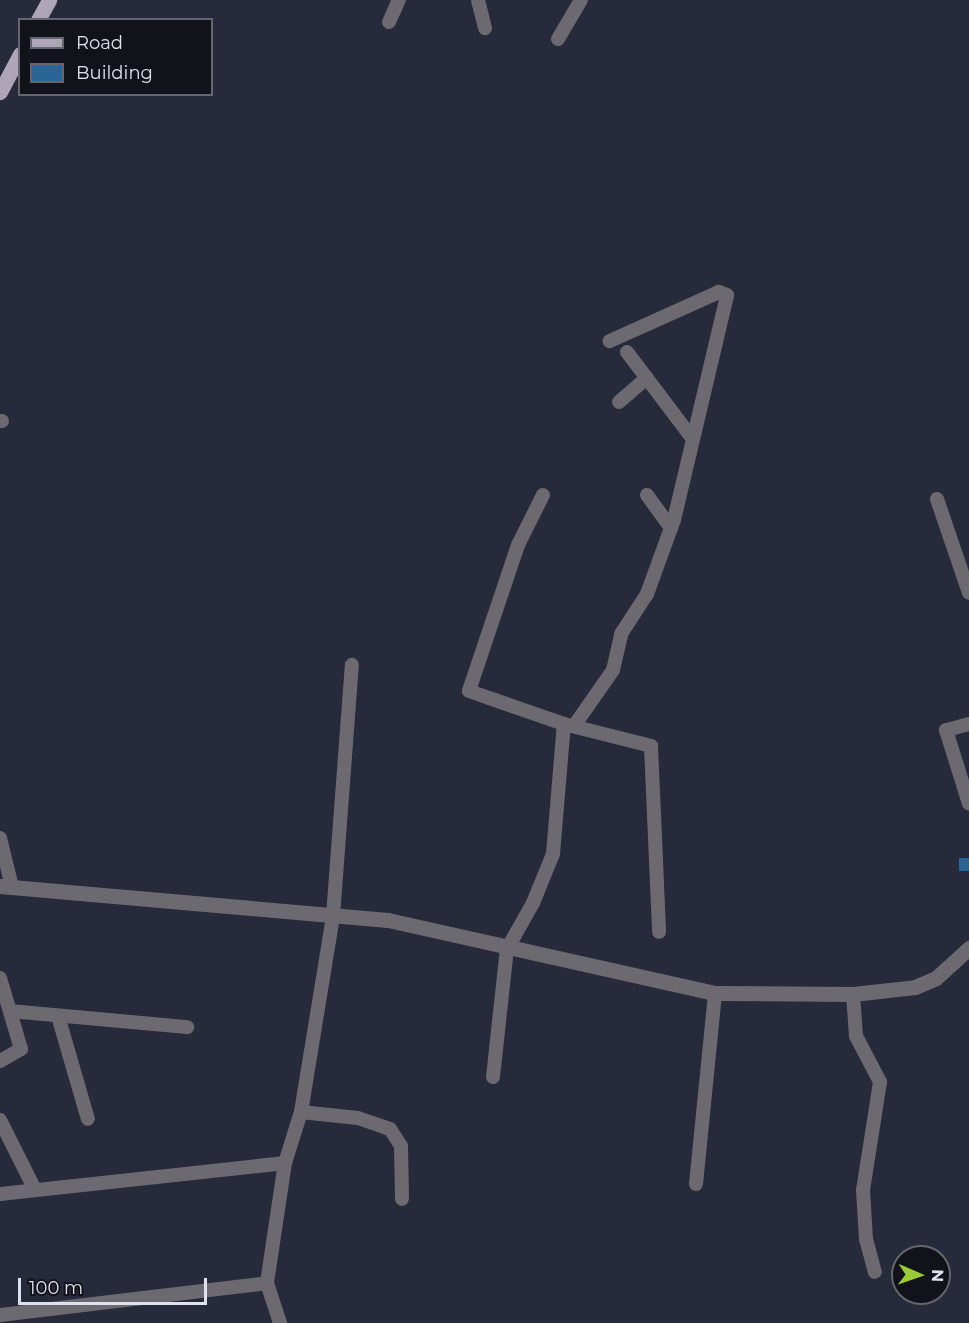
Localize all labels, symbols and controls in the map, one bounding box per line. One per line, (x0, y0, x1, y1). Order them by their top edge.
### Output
legend (18, 18, 213, 96)
text: Road (76, 32, 123, 54)
text: Building (76, 62, 153, 84)
north arrow (891, 1245, 951, 1305)
scale bar (21, 1266, 210, 1304)
text: N (928, 1269, 947, 1282)
text: 100 m (29, 1277, 83, 1299)

